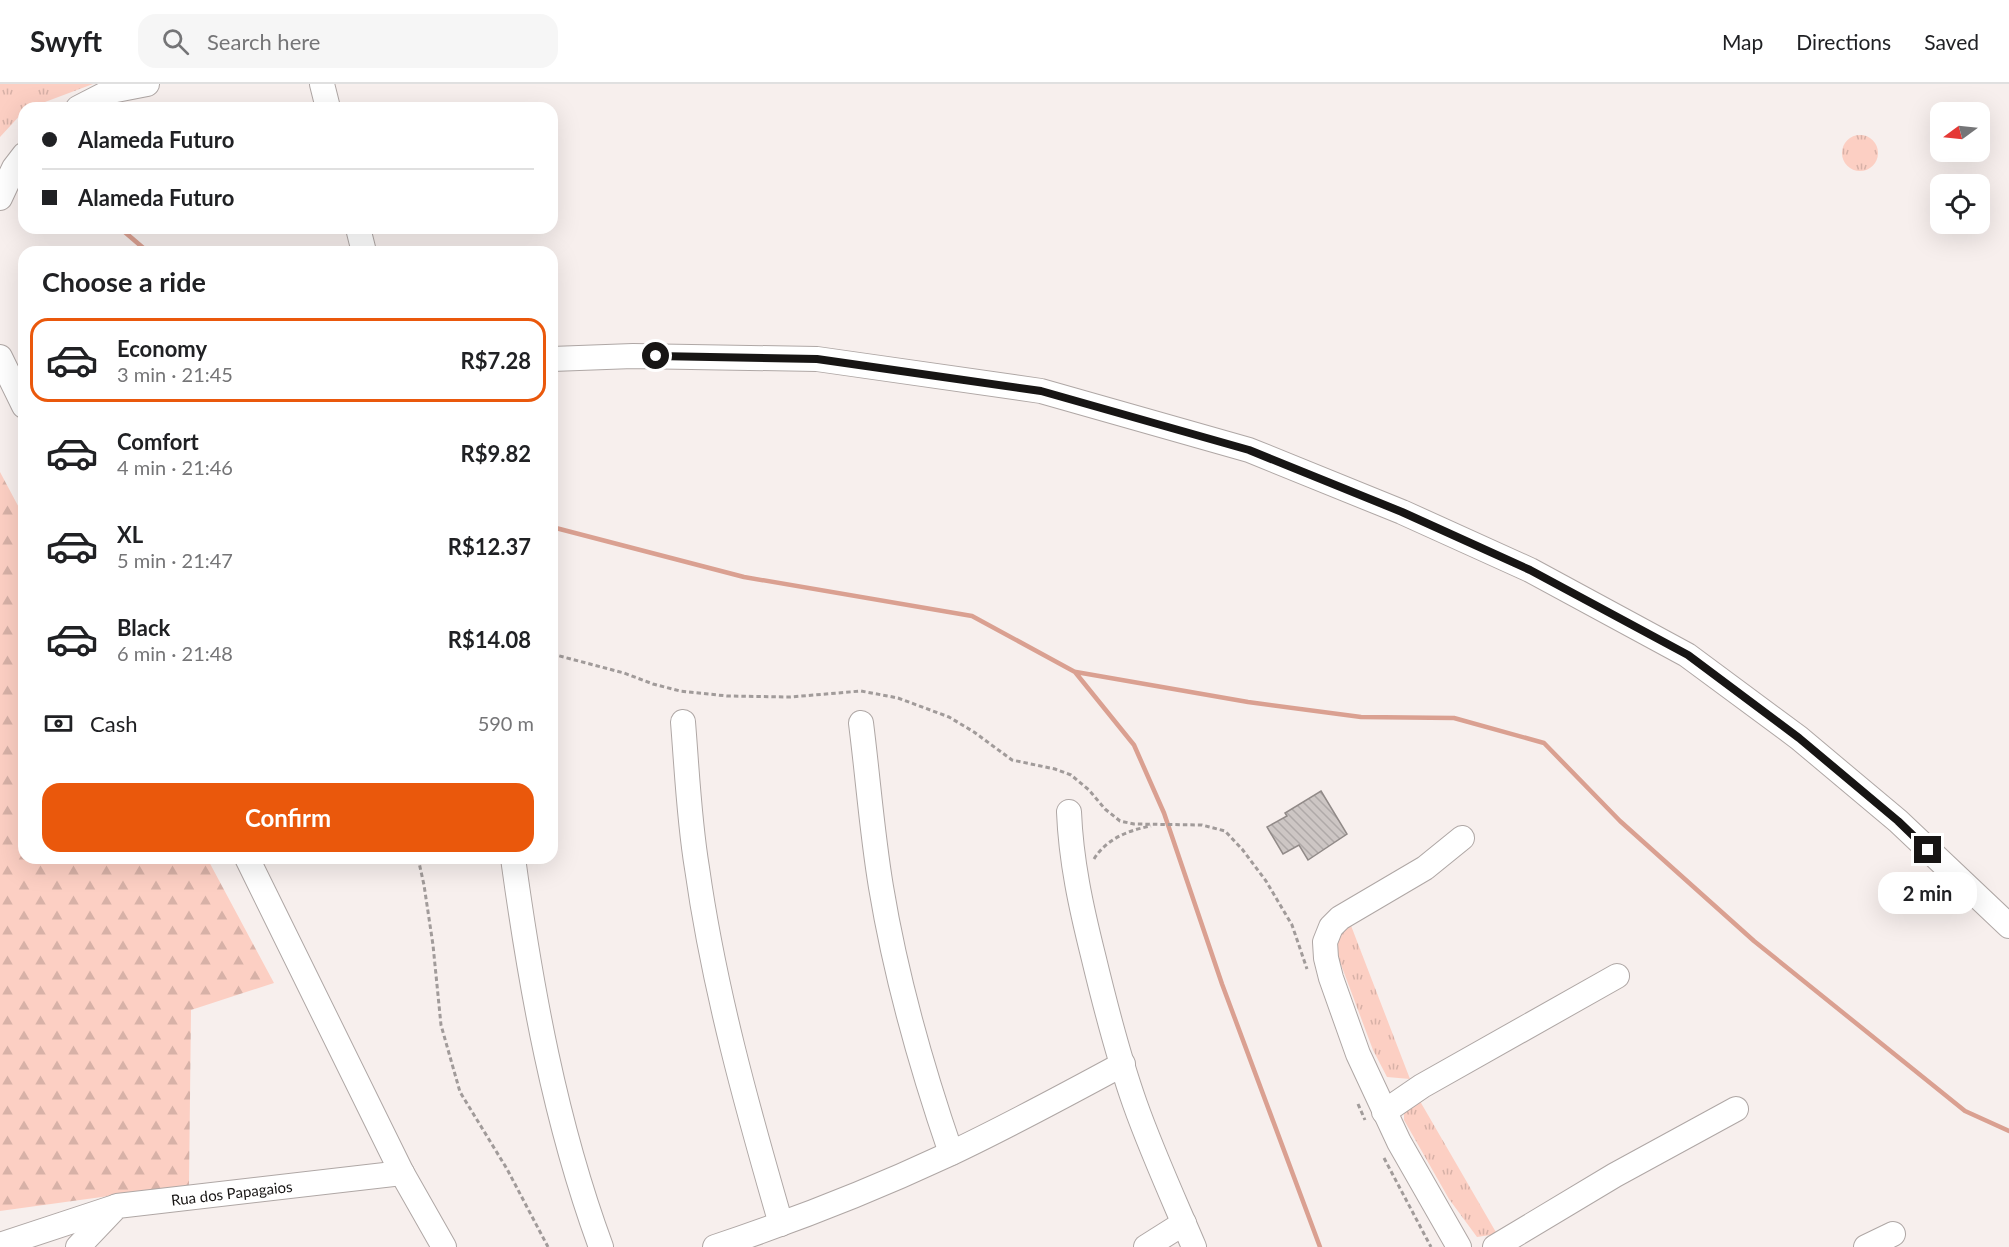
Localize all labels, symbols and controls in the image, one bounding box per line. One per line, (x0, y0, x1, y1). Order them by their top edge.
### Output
search box (138, 14, 558, 68)
text: Swyft (30, 24, 102, 58)
icon: search (159, 25, 192, 58)
text: Search here (207, 28, 320, 55)
text: Map (1722, 29, 1763, 54)
text: Directions (1796, 29, 1891, 54)
text: Saved (1924, 29, 1979, 54)
north arrow (1930, 102, 1990, 162)
map controls (1930, 102, 1990, 234)
text: Alameda Futuro (78, 126, 234, 153)
button: locate (1930, 174, 1990, 234)
text: Alameda Futuro (78, 184, 234, 211)
text: Choose a ride (42, 265, 206, 298)
icon: car (45, 333, 99, 387)
text: Economy (117, 335, 207, 362)
route start (642, 342, 669, 369)
text: R$7.28 (461, 347, 531, 374)
text: 3 min · 21:45 (117, 362, 233, 386)
icon: car (45, 426, 99, 480)
text: Comfort (117, 428, 199, 455)
text: R$9.82 (461, 440, 531, 467)
text: 4 min · 21:46 (117, 455, 233, 479)
icon: car (45, 519, 99, 573)
text: XL (117, 521, 143, 548)
text: R$12.37 (448, 533, 531, 560)
text: 5 min · 21:47 (117, 548, 233, 572)
icon: car (45, 612, 99, 666)
text: Black (117, 614, 170, 641)
text: R$14.08 (448, 626, 531, 653)
text: 6 min · 21:48 (117, 641, 233, 665)
icon: cash (42, 707, 75, 740)
text: Cash (90, 710, 137, 737)
text: 590 m (478, 711, 534, 735)
button: Confirm (42, 783, 534, 852)
route end (1914, 836, 1941, 863)
callout: 2 min (1878, 871, 1978, 913)
text: 2 min (1903, 881, 1952, 905)
street label: Rua dos Papagaios (170, 1177, 293, 1209)

